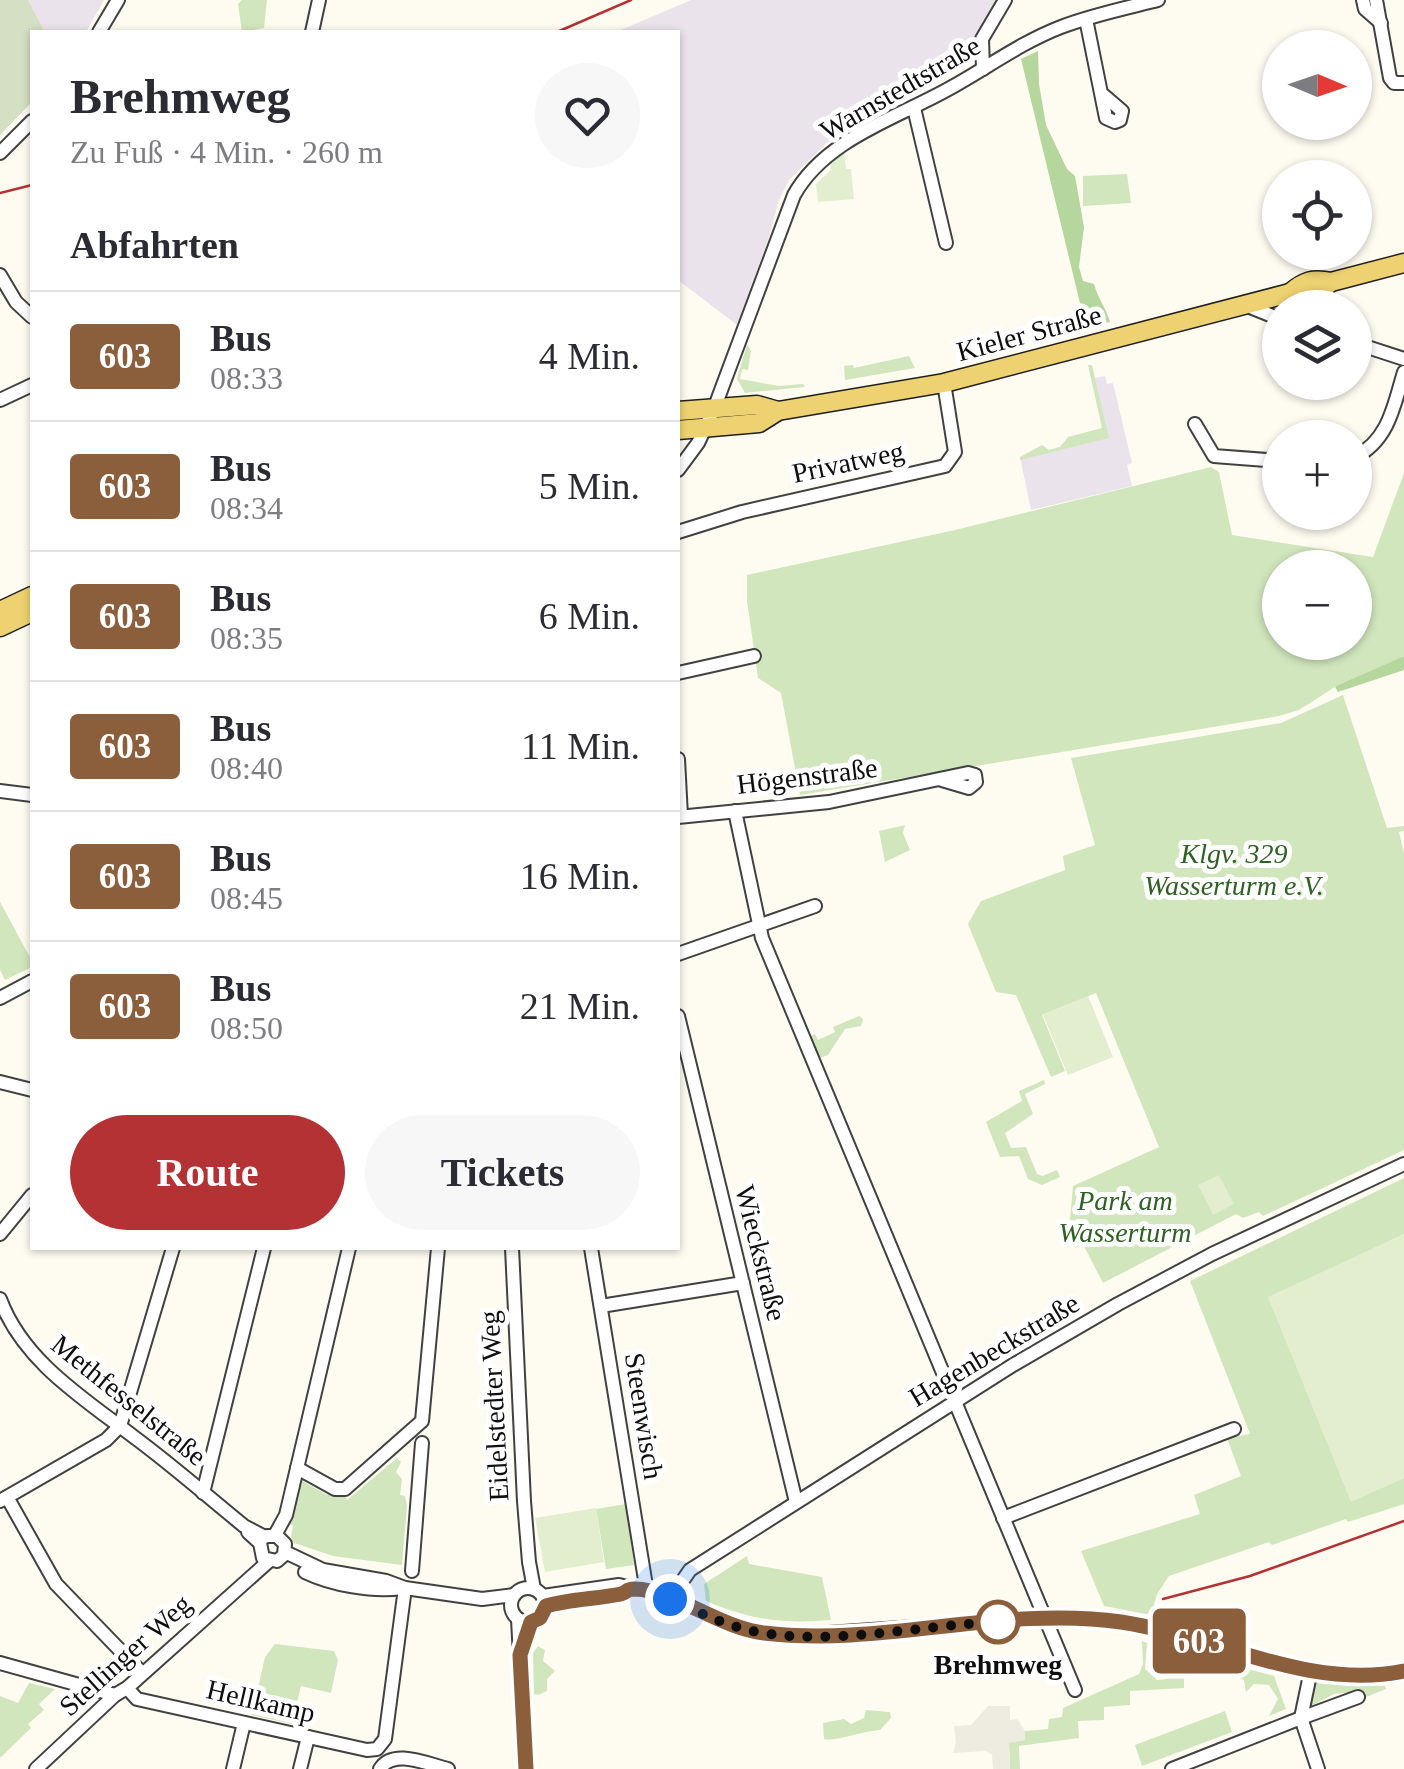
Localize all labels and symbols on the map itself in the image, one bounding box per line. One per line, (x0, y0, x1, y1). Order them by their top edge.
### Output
street label: Warnstedtstraße (814, 30, 986, 146)
north arrow (1262, 30, 1372, 140)
street label: Kieler Straße (953, 299, 1105, 367)
street label: Privatweg (789, 435, 907, 489)
street label: Högenstraße (735, 752, 879, 800)
park label: Klgv. 329 Wasserturm e.V. (1144, 838, 1324, 901)
street label: Wieckstraße (729, 1182, 793, 1324)
park label: Park am Wasserturm (1059, 1185, 1191, 1248)
street label: Hagenbeckstraße (903, 1287, 1085, 1413)
street label: Eidelstedter Weg (474, 1310, 514, 1502)
street label: Methfesselstraße (46, 1328, 212, 1472)
street label: Steenwisch (619, 1351, 669, 1481)
your location (645, 1574, 695, 1624)
street label: Stellinger Weg (53, 1588, 197, 1722)
marker: Brehmweg (977, 1601, 1019, 1643)
line badge: 603 (1142, 1608, 1256, 1674)
place label: Brehmweg (934, 1649, 1062, 1680)
street label: Hellkamp (204, 1673, 318, 1729)

